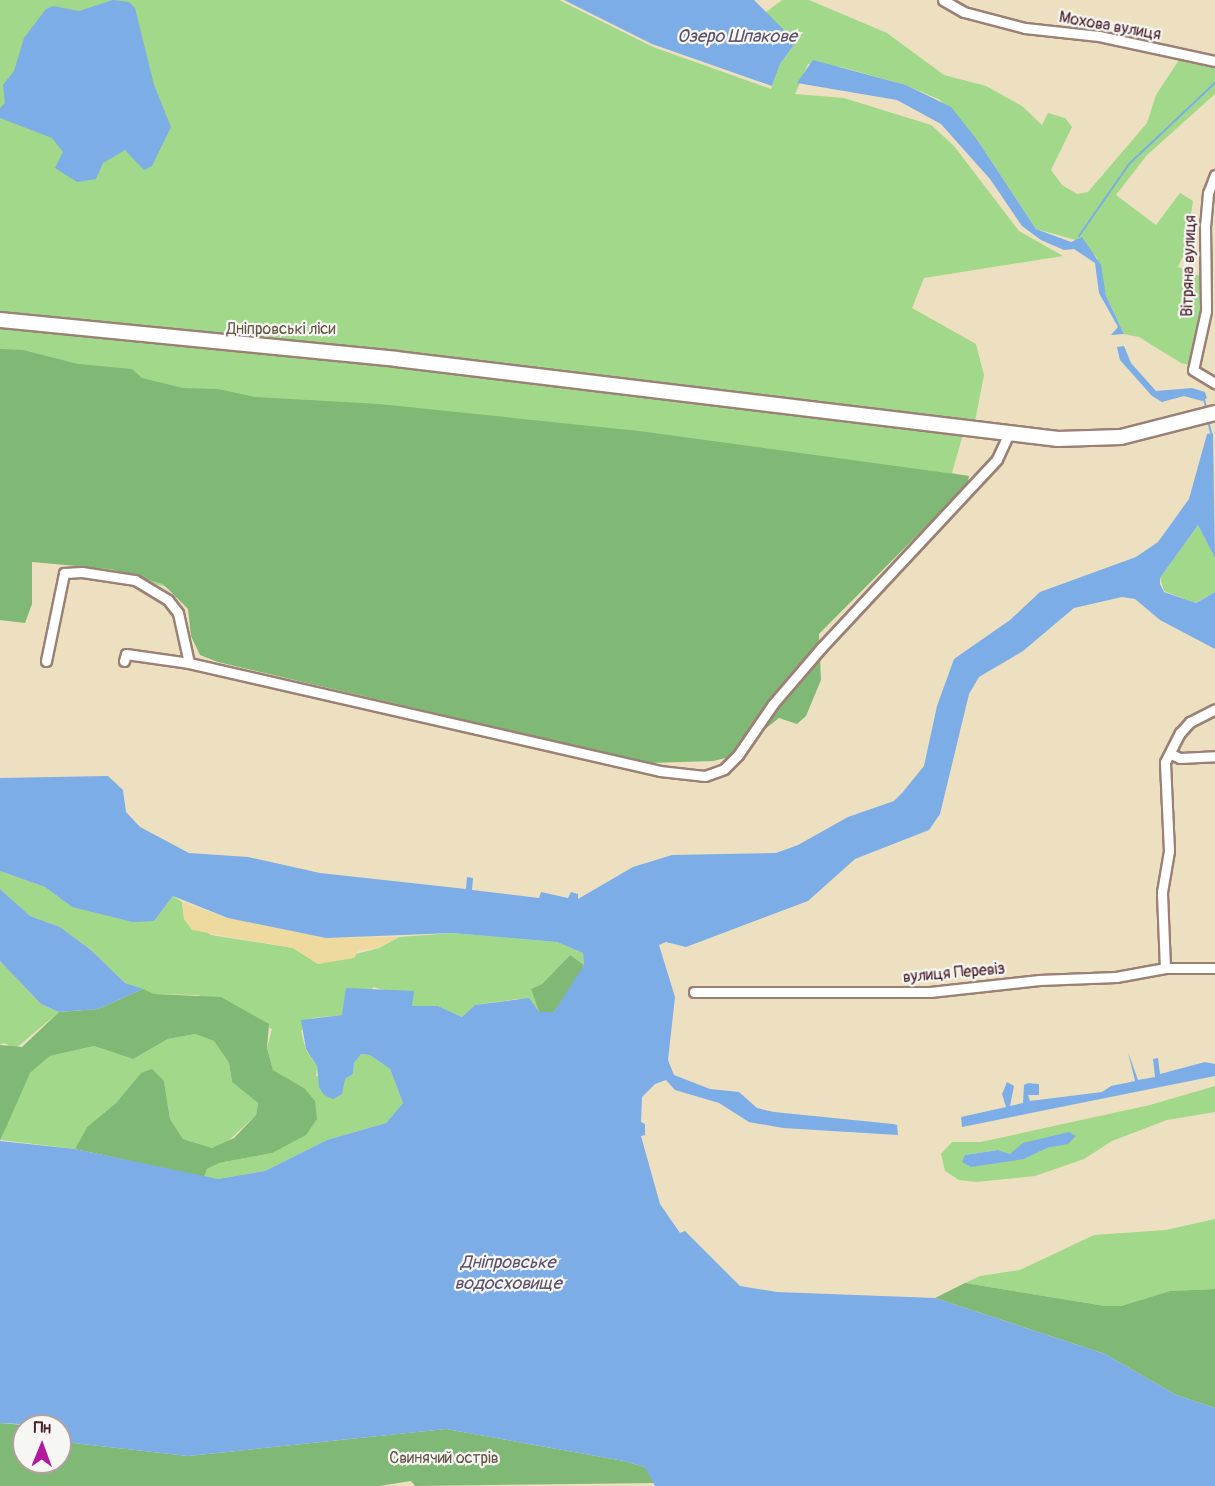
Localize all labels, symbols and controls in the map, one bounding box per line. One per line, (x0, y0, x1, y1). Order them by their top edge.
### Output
street label: Мохова вулиця (1057, 8, 1163, 44)
water label: Озеро Шпакове (677, 26, 797, 48)
street label: Вітряна вулиця (1178, 215, 1200, 317)
park label: Дніпровські ліси (226, 319, 336, 339)
street label: вулиця Перевіз (902, 959, 1006, 987)
water label: Дніпровське водосховище (454, 1253, 562, 1296)
north arrow (12, 1414, 72, 1474)
text: Пн (33, 1418, 51, 1438)
park label: Свинячий острів (389, 1448, 499, 1468)

